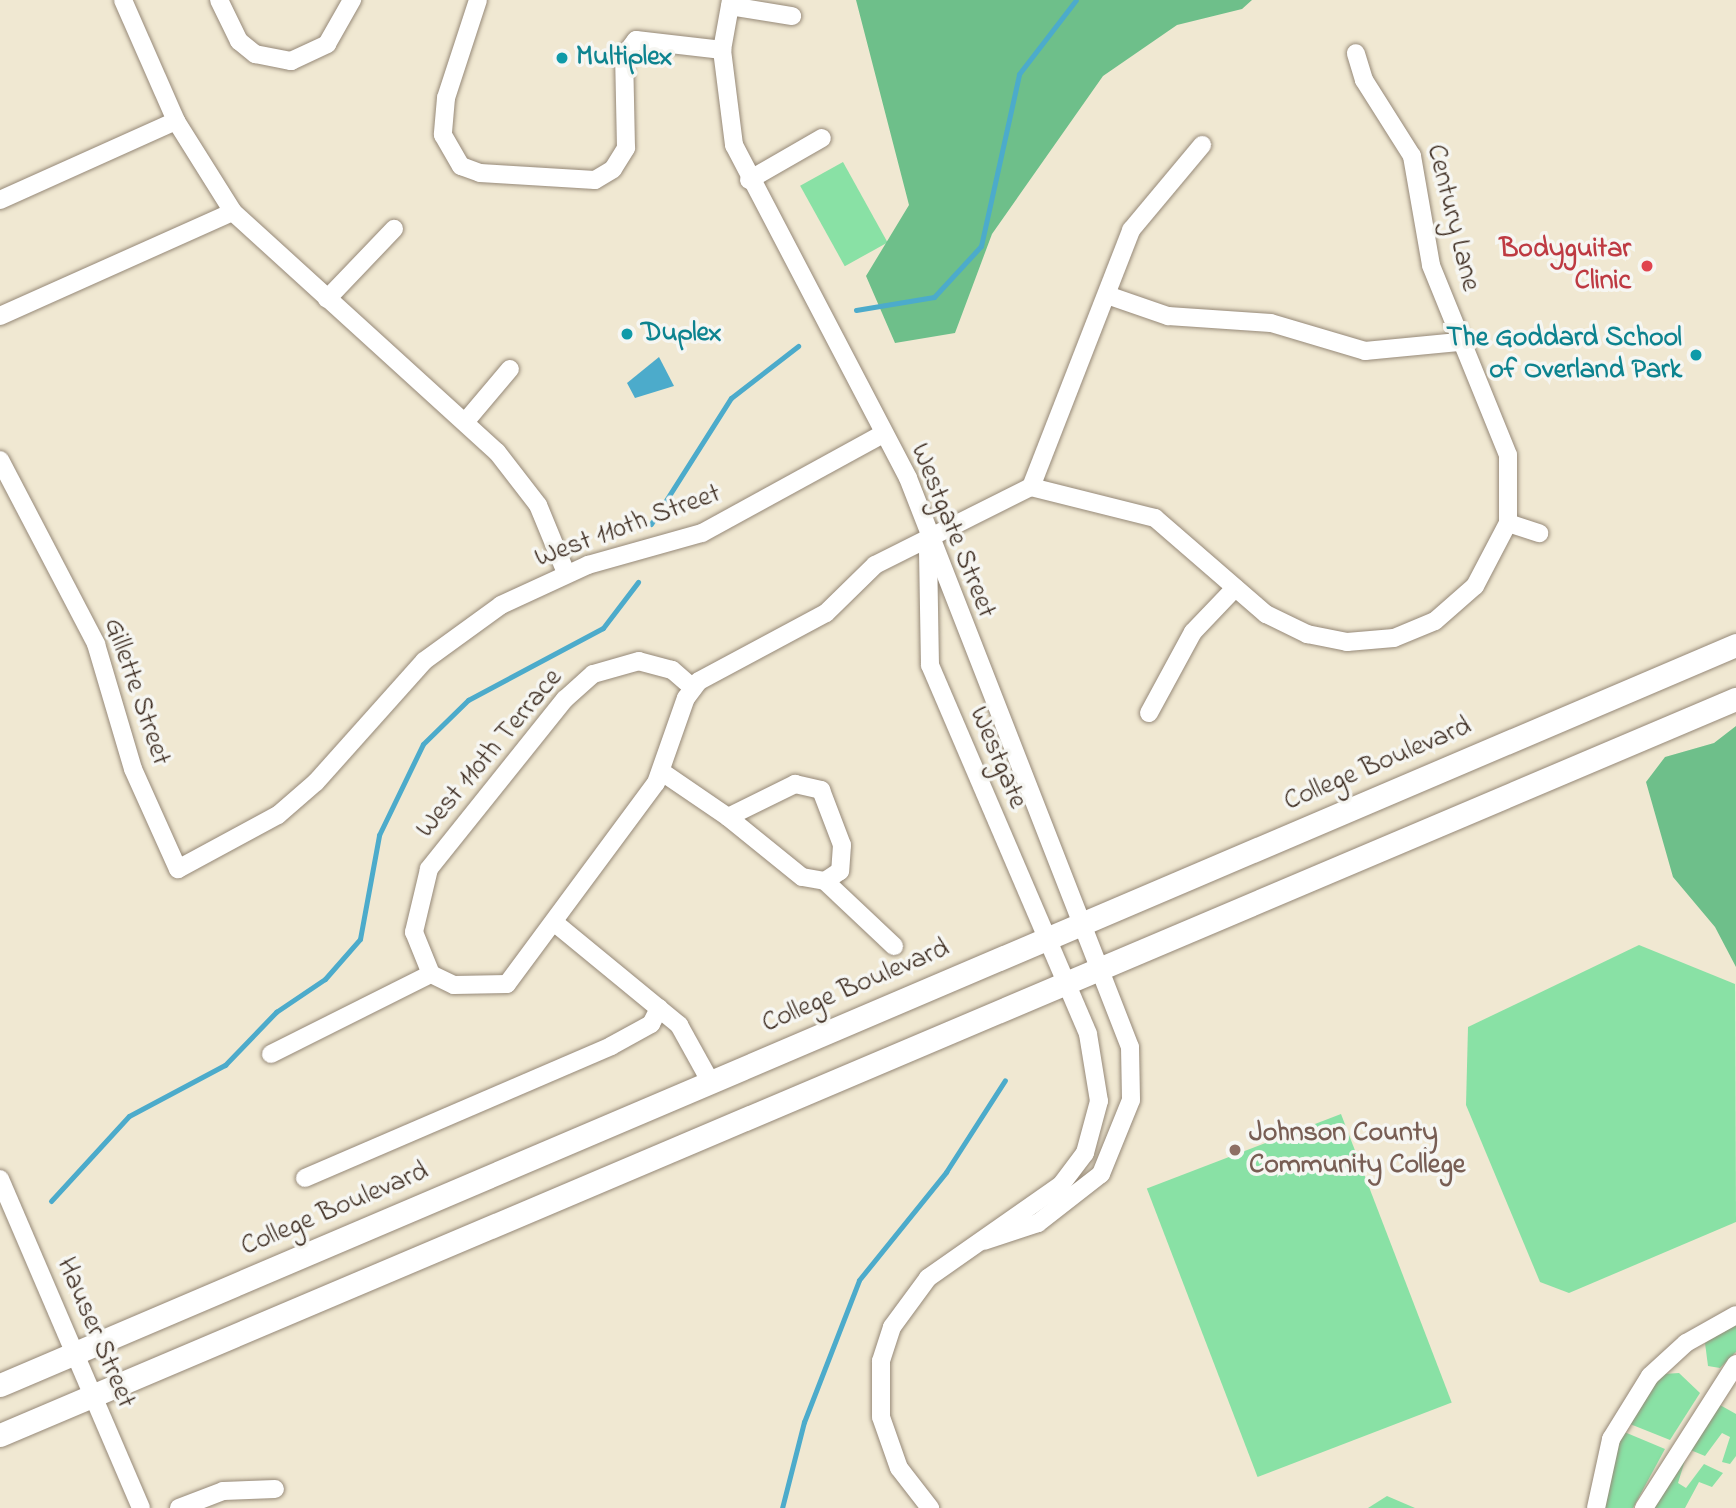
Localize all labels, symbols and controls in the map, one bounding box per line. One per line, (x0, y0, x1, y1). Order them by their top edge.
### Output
place label: Multiplex (576, 41, 672, 75)
marker: Multiplex (554, 50, 570, 66)
street label: Century Lane (1418, 141, 1486, 295)
place label: Bodyguitar Clinic (1500, 233, 1631, 299)
marker: Bodyguitar Clinic (1637, 256, 1657, 276)
place label: Duplex (641, 317, 722, 351)
place label: The Goddard School of Overland Park (1446, 322, 1682, 388)
marker: Duplex (619, 326, 635, 342)
marker: The Goddard School of Overland Park (1688, 347, 1704, 363)
street label: Westgate Street (902, 439, 1002, 623)
street label: West 110th Street (531, 478, 725, 576)
street label: Gillette Street (95, 614, 177, 770)
street label: West 110th Terrace (409, 663, 571, 845)
street label: Westgate (961, 702, 1033, 814)
street label: College Boulevard (1279, 710, 1477, 820)
street label: College Boulevard (757, 932, 955, 1042)
place label: Johnson County Community College (1249, 1117, 1465, 1183)
marker: Johnson County Community College (1227, 1142, 1243, 1158)
street label: College Boulevard (236, 1155, 434, 1265)
street label: Hauser Street (48, 1253, 142, 1413)

